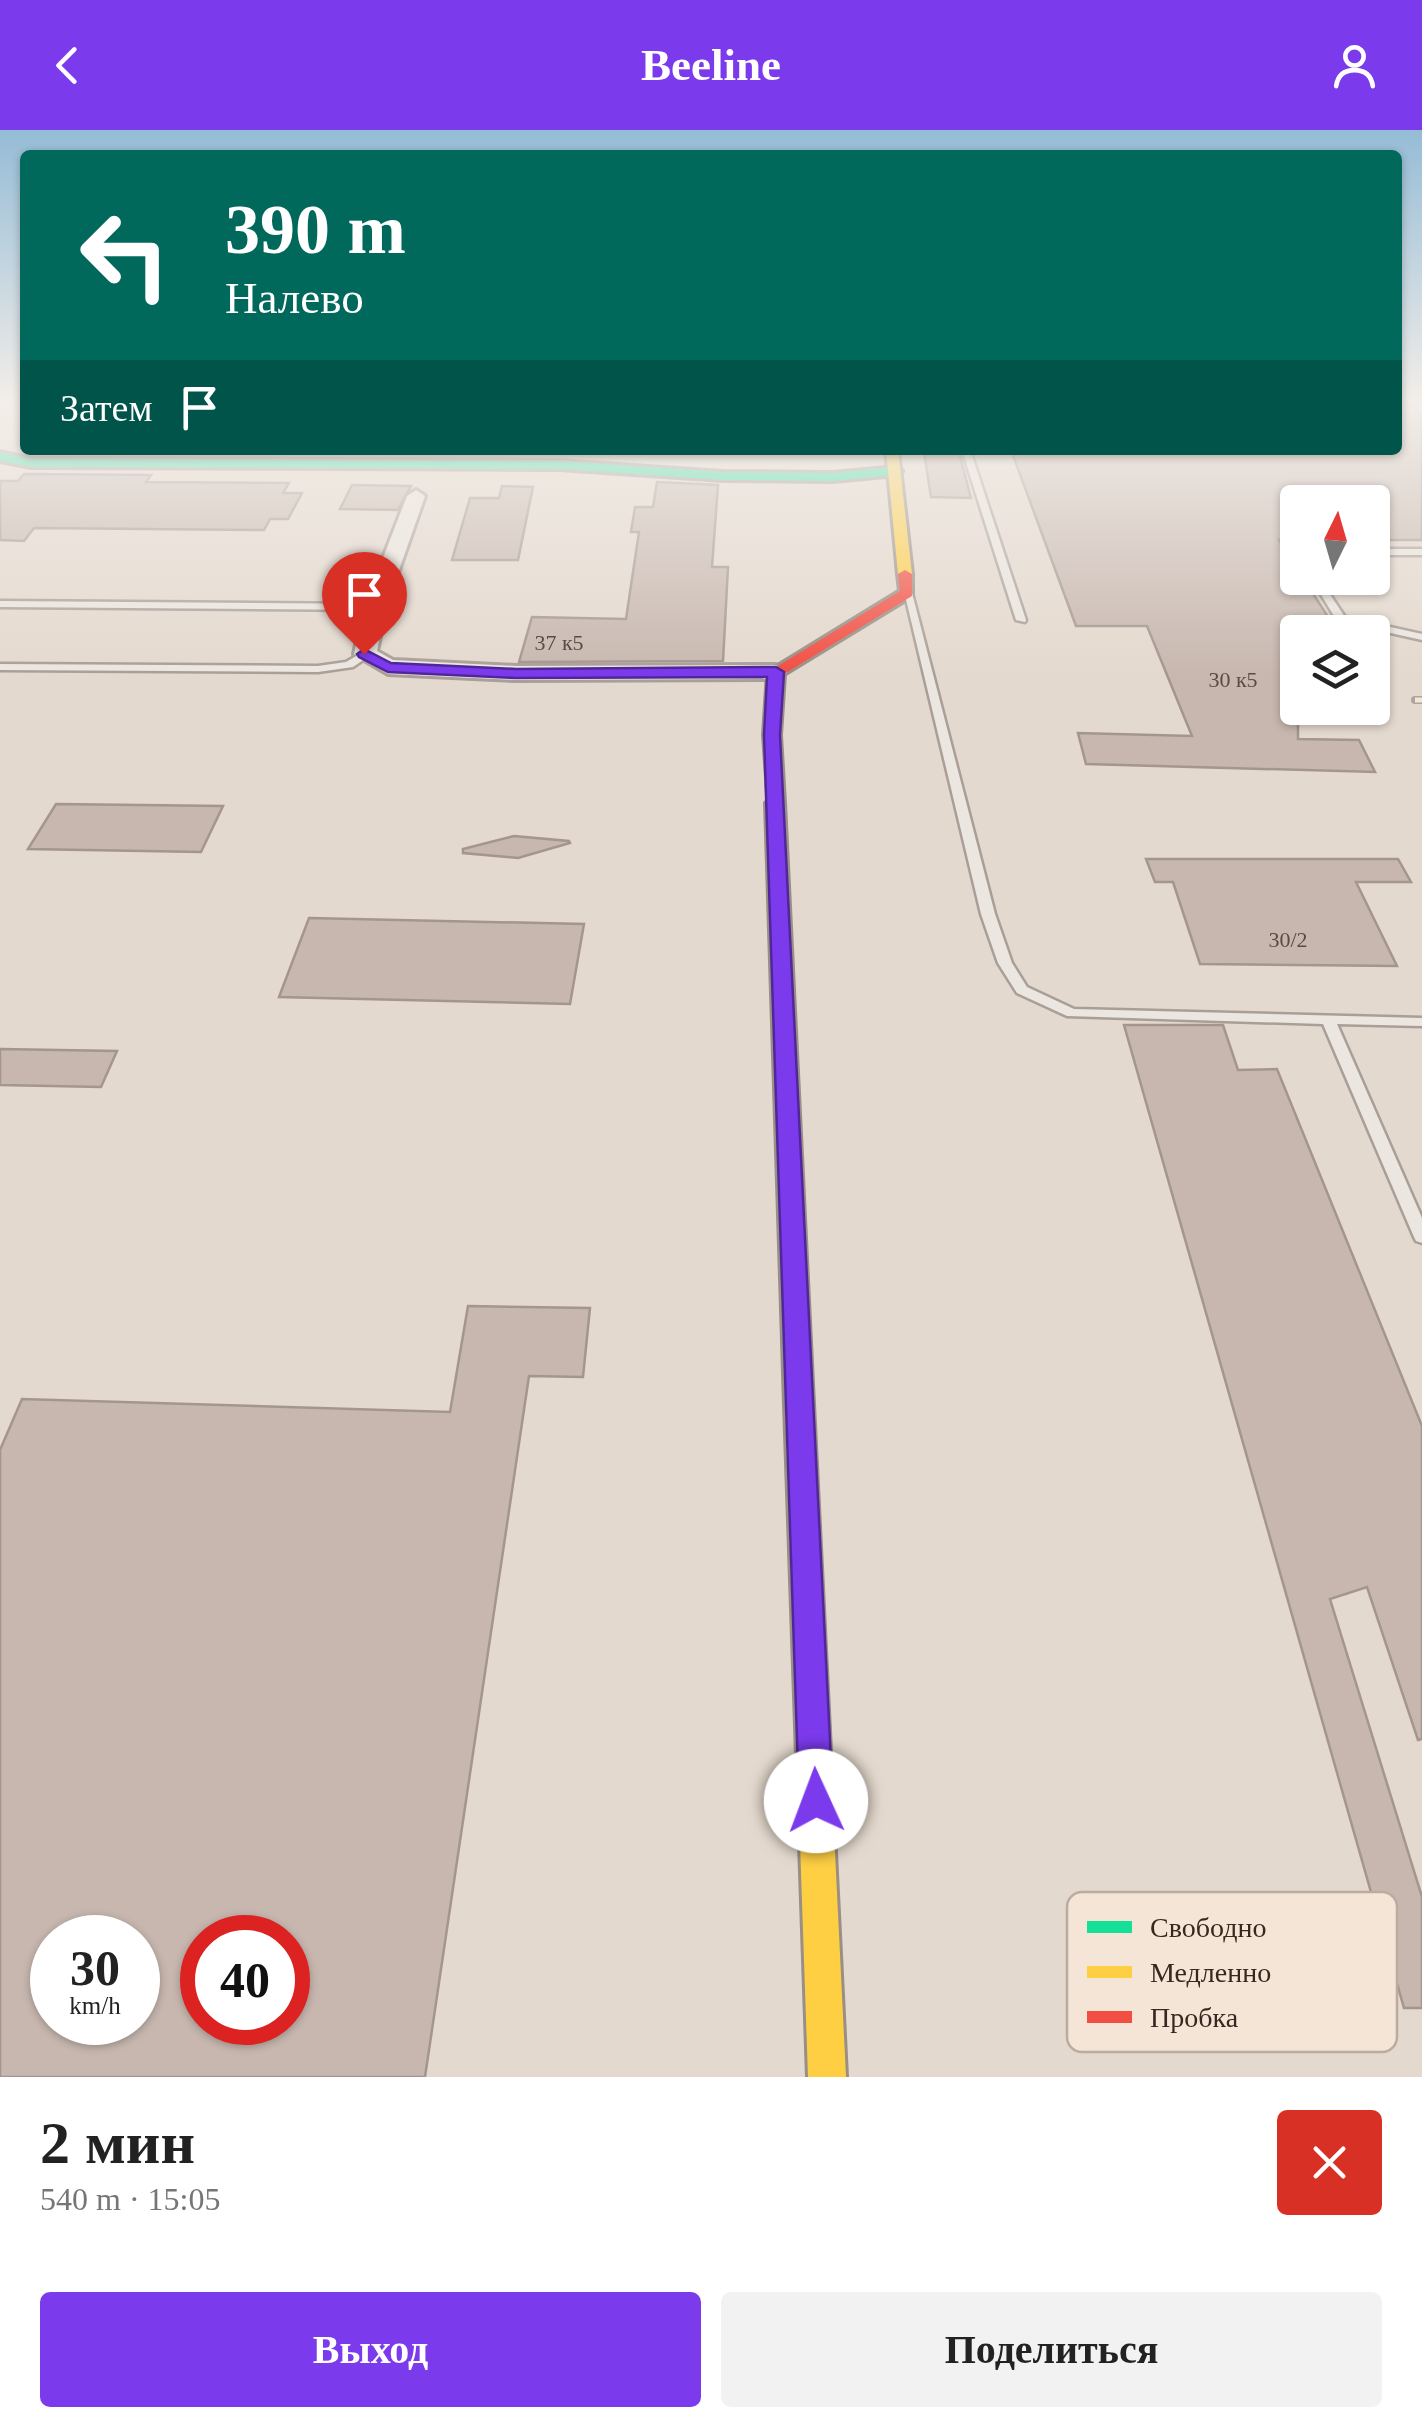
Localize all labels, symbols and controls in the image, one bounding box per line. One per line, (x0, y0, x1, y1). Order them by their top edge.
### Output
icon: back (40, 38, 95, 93)
icon: person (1327, 38, 1382, 93)
text: Beeline (641, 40, 781, 90)
icon: left (60, 190, 190, 320)
text: 390 m (225, 191, 406, 268)
text: Налево (225, 273, 364, 323)
icon: arrive (172, 380, 227, 435)
text: Затем (60, 387, 152, 429)
north arrow (1280, 485, 1390, 595)
map controls (1280, 485, 1390, 725)
pin (322, 552, 407, 655)
icon: arrive (337, 567, 392, 622)
button: layers (1280, 615, 1390, 725)
house number: 37 к5 (534, 630, 584, 655)
house number: 30 к5 (1208, 667, 1258, 692)
house number: 30/2 (1268, 927, 1308, 952)
position arrow (764, 1749, 868, 1853)
legend (1067, 1892, 1397, 2052)
text: Свободно (1150, 1912, 1266, 1943)
speed limit sign: 40 (180, 1915, 310, 2045)
text: 30 (70, 1940, 120, 1996)
text: Медленно (1150, 1957, 1271, 1988)
text: km/h (69, 1992, 121, 2019)
text: Пробка (1150, 2002, 1239, 2033)
text: 2 мин (40, 2110, 195, 2176)
button: close (1277, 2110, 1382, 2215)
text: 540 m · 15:05 (40, 2181, 220, 2217)
button: Выход (40, 2292, 701, 2407)
button: Поделиться (721, 2292, 1382, 2407)

